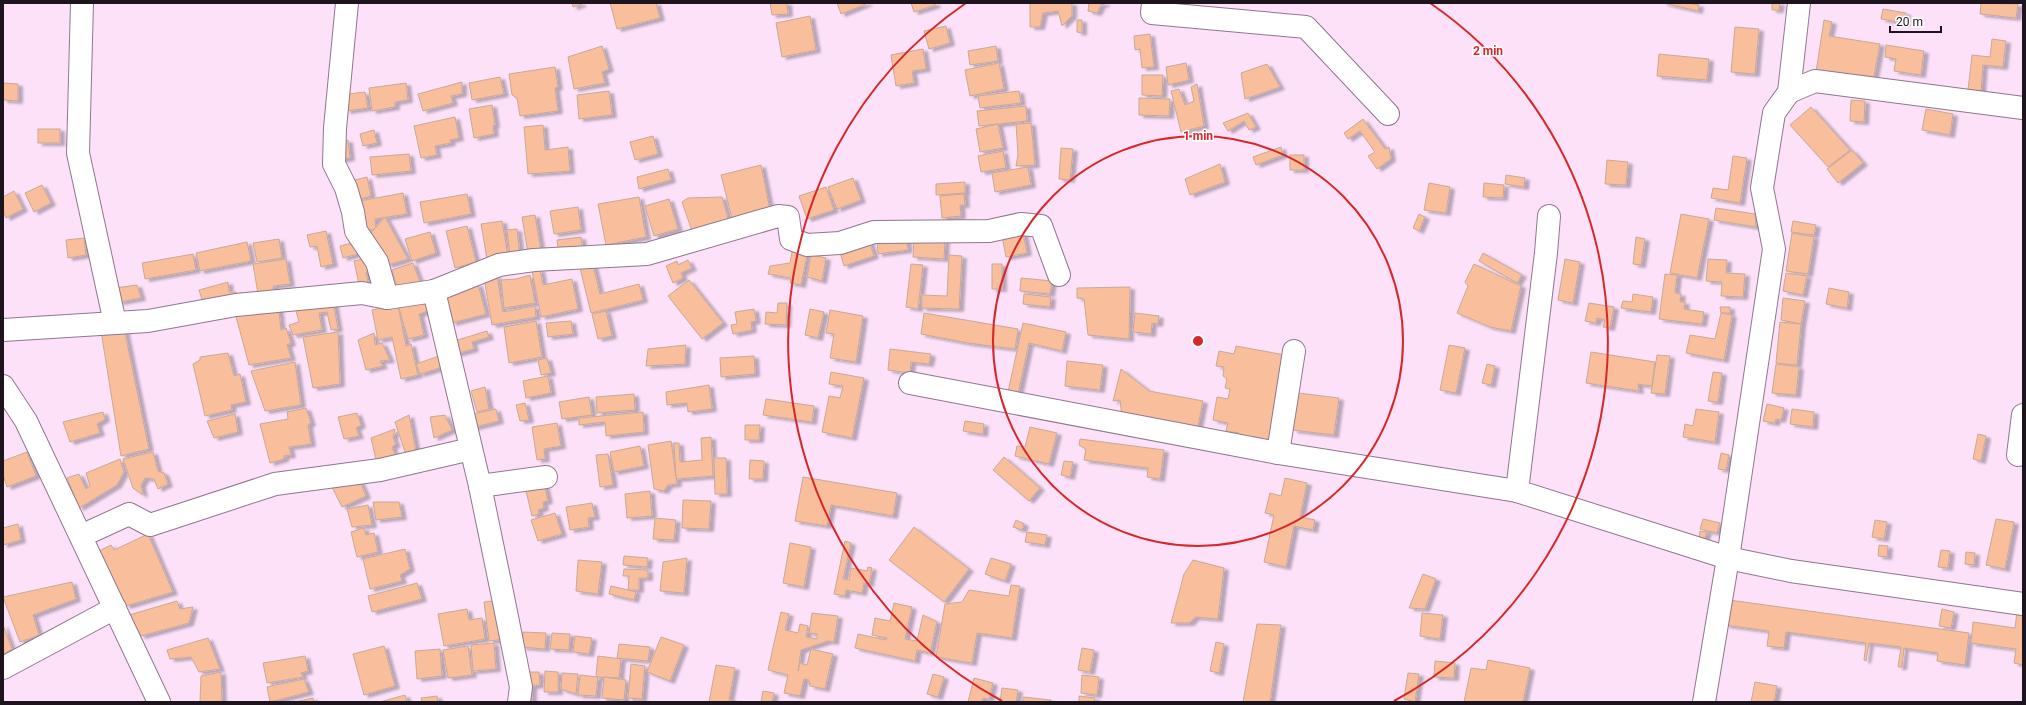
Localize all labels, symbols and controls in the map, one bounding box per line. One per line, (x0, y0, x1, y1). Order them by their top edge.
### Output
scale bar (1890, 8, 1941, 34)
text: 20 m (1896, 15, 1923, 29)
text: 2 min (1473, 44, 1503, 58)
text: 1 min (1183, 129, 1213, 143)
centre of rings (1191, 334, 1205, 348)

